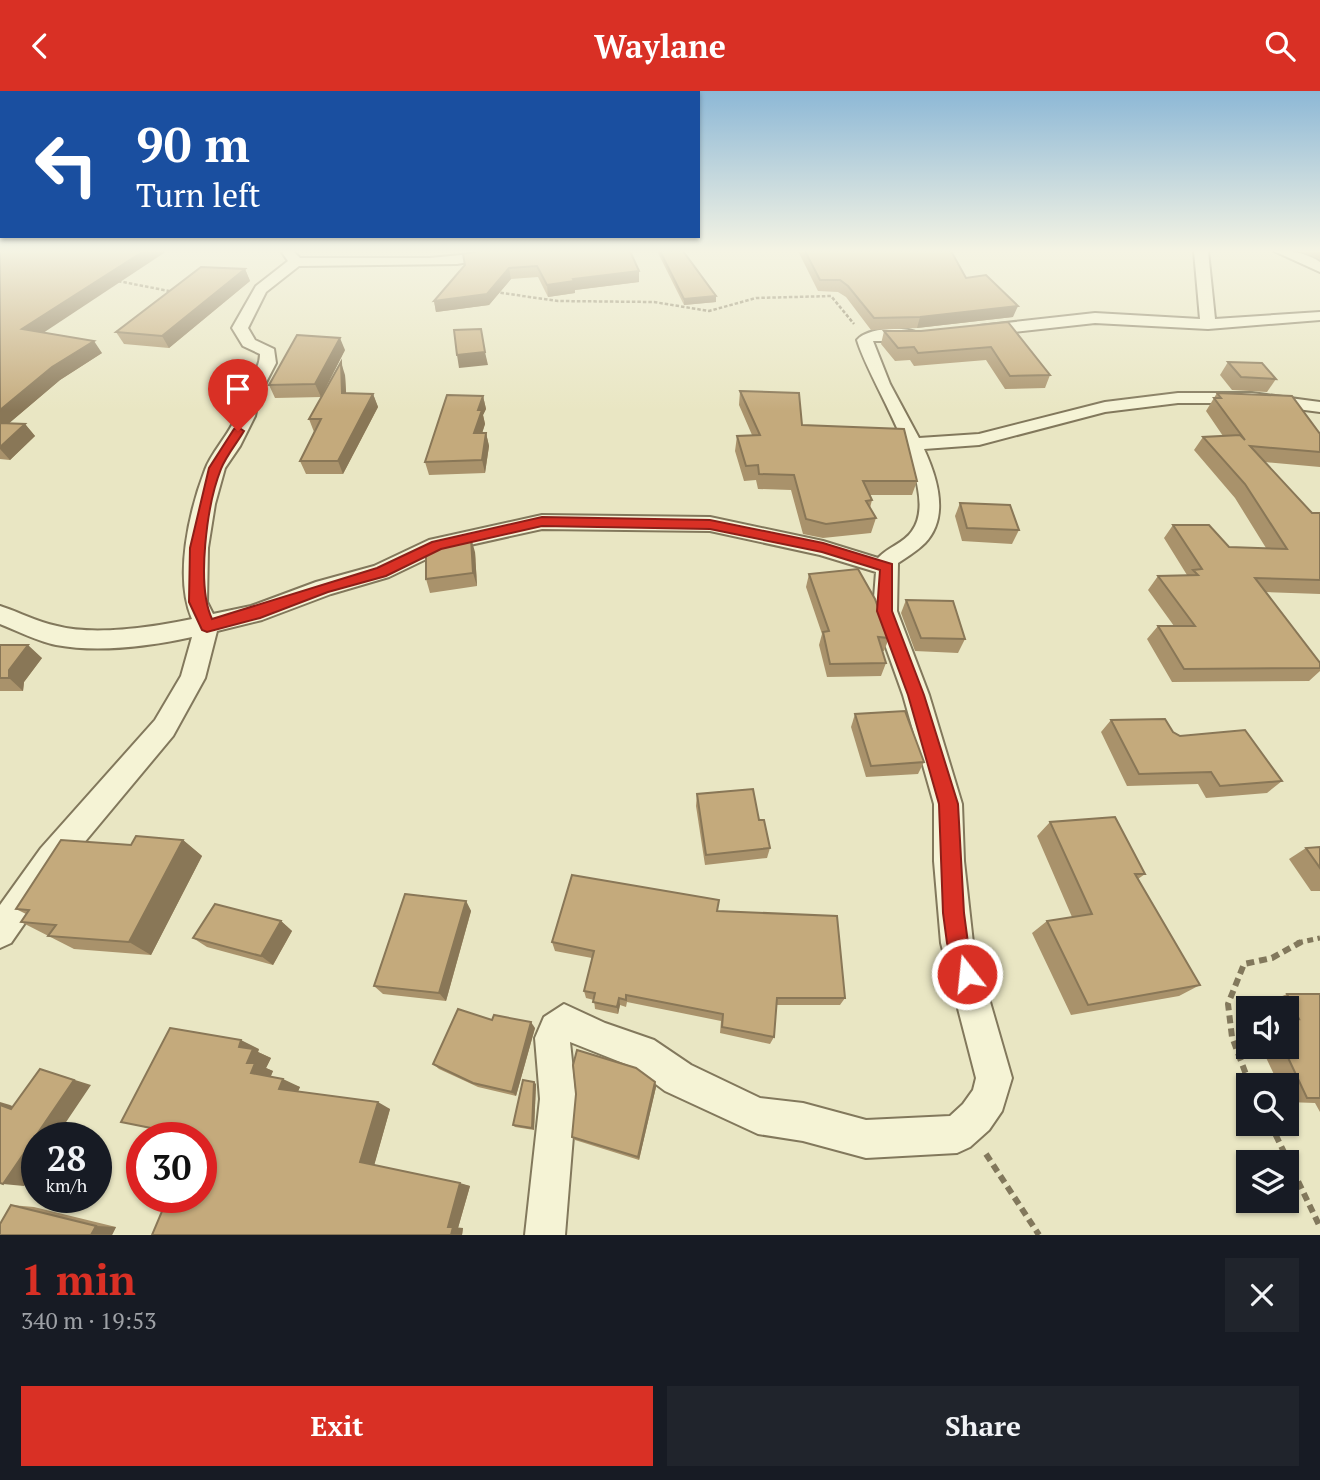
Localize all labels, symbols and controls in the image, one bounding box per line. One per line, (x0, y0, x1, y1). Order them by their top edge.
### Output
text: Waylane (594, 25, 726, 67)
icon: back (21, 27, 59, 65)
icon: search (1261, 27, 1299, 65)
text: 90 m (136, 111, 250, 176)
icon: left (21, 119, 112, 210)
text: Turn left (136, 174, 260, 216)
pin (208, 359, 268, 431)
icon: arrive (219, 370, 257, 408)
position arrow (930, 937, 1004, 1011)
map controls (1236, 996, 1299, 1213)
button: sound (1236, 996, 1299, 1059)
button: search (1236, 1073, 1299, 1136)
speed limit sign: 30 (126, 1122, 217, 1213)
text: 28 (47, 1135, 86, 1181)
button: layers (1236, 1150, 1299, 1213)
text: km/h (46, 1173, 87, 1197)
text: 1 min (21, 1251, 136, 1307)
button: close (1225, 1258, 1299, 1332)
text: 340 m · 19:53 (21, 1305, 156, 1336)
button: Exit (21, 1386, 653, 1466)
button: Share (667, 1386, 1299, 1466)

